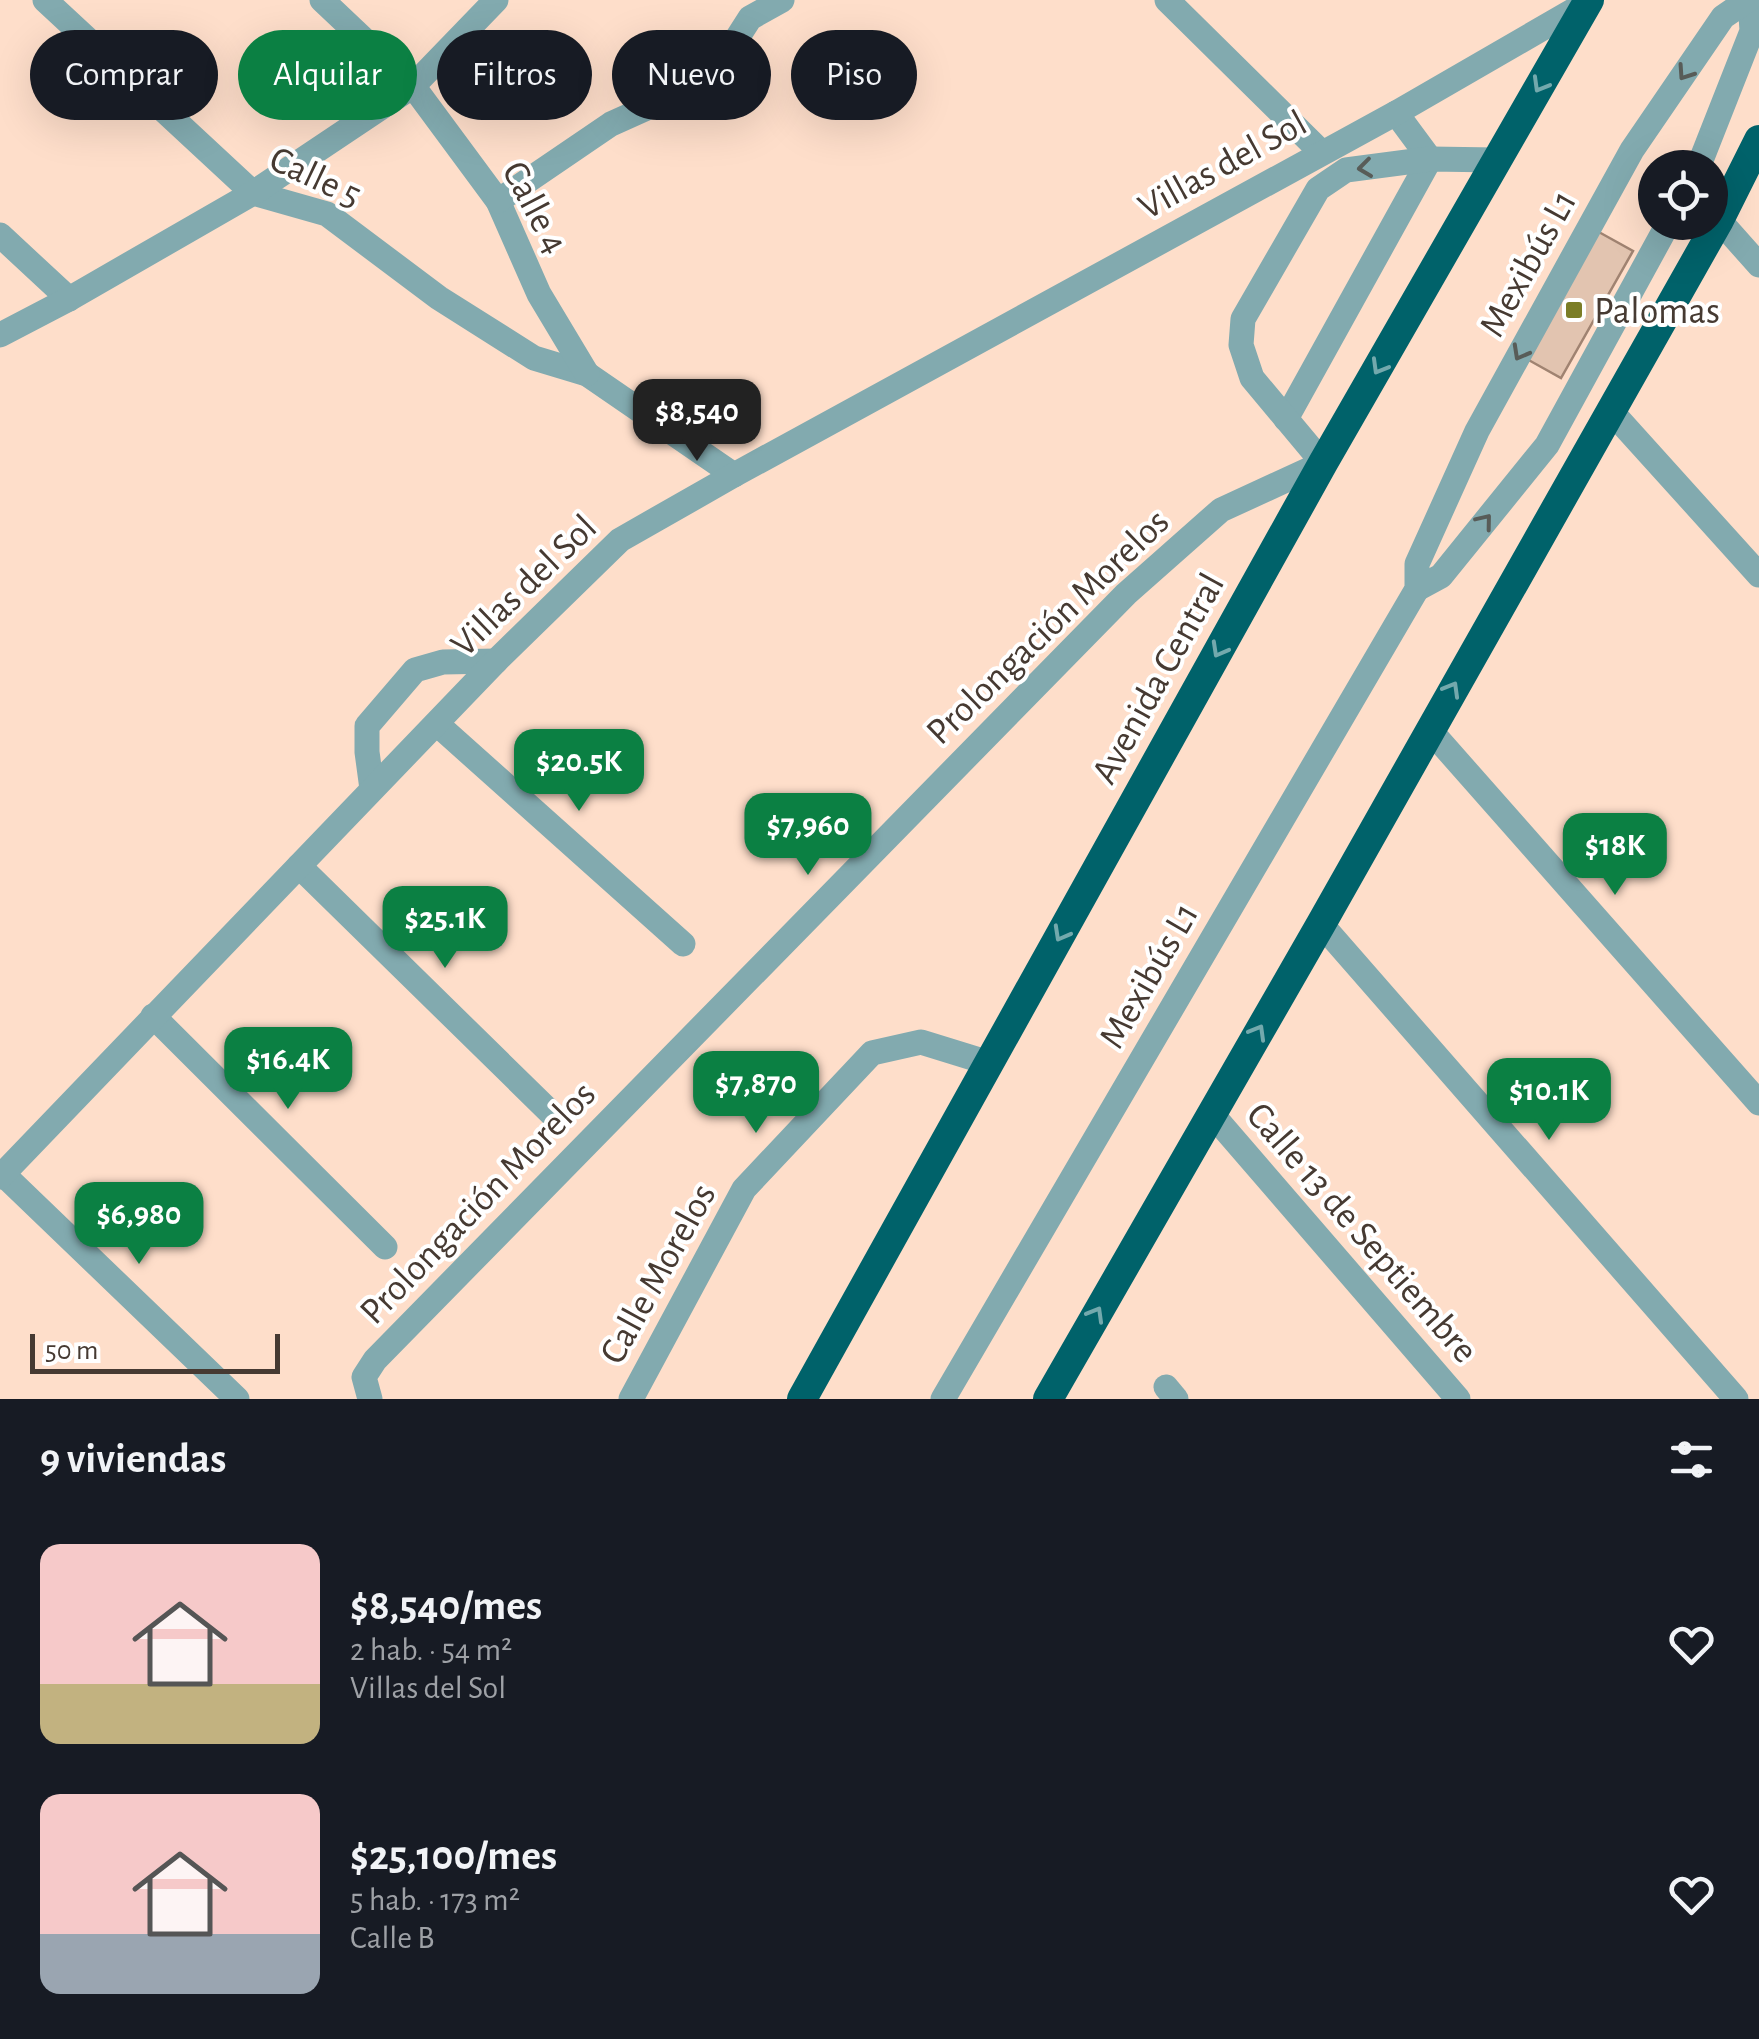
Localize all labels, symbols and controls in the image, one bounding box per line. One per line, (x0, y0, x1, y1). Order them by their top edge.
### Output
chip: Comprar (30, 30, 218, 120)
chip: Alquilar (238, 30, 417, 120)
chip: Filtros (437, 30, 592, 120)
chip: Nuevo (612, 30, 771, 120)
chip: Piso (791, 30, 917, 120)
one-way arrow (1679, 61, 1697, 80)
one-way arrow (1533, 74, 1552, 92)
street label: Villas del Sol (1133, 104, 1313, 227)
street label: Calle 5 (264, 140, 367, 215)
map controls (1638, 150, 1728, 240)
button: locate (1638, 150, 1728, 240)
street label: Calle 4 (494, 156, 574, 260)
one-way arrow (1356, 156, 1373, 177)
street label: Mexibús L1 (1473, 185, 1584, 343)
place label: Palomas (1594, 293, 1720, 331)
marker: Palomas (1563, 299, 1585, 321)
one-way arrow (1513, 342, 1533, 360)
one-way arrow (1371, 356, 1391, 374)
pin: $8,540 (616, 379, 778, 464)
text: $8,540 (655, 395, 739, 427)
street label: Prolongación Morelos (920, 503, 1177, 752)
street label: Villas del Sol (445, 508, 604, 664)
one-way arrow (1473, 515, 1491, 533)
street label: Avenida Central (1085, 568, 1232, 790)
one-way arrow (1212, 639, 1232, 657)
one-way arrow (1440, 681, 1460, 699)
pin: $20.5K (498, 729, 660, 814)
text: $20.5K (536, 745, 622, 777)
pin: $7,960 (727, 793, 889, 878)
text: $7,960 (766, 809, 850, 841)
pin: $18K (1556, 813, 1674, 898)
text: $18K (1585, 829, 1645, 861)
pin: $25.1K (364, 886, 526, 971)
street label: Mexibús L1 (1093, 897, 1206, 1055)
text: $25.1K (405, 902, 485, 934)
one-way arrow (1053, 923, 1073, 941)
one-way arrow (1246, 1025, 1265, 1043)
pin: $16.4K (207, 1027, 369, 1112)
text: $16.4K (246, 1043, 330, 1075)
pin: $7,870 (675, 1051, 837, 1136)
pin: $10.1K (1468, 1058, 1630, 1143)
text: $7,870 (715, 1067, 797, 1099)
text: $10.1K (1509, 1074, 1589, 1106)
street label: Prolongación Morelos (354, 1075, 603, 1332)
street label: Calle 13 de Septiembre (1239, 1096, 1484, 1371)
street label: Calle Morelos (594, 1178, 724, 1370)
pin: $6,980 (58, 1182, 220, 1267)
text: $6,980 (96, 1198, 182, 1230)
one-way arrow (1084, 1307, 1104, 1325)
scale bar (30, 1329, 280, 1374)
text: 50 m (45, 1337, 99, 1365)
icon: filters (1664, 1432, 1719, 1487)
text: 9 viviendas (40, 1438, 226, 1480)
icon: home (120, 1584, 240, 1704)
text: $8,540/mes (350, 1585, 542, 1627)
icon: heart (1664, 1617, 1719, 1672)
text: 2 hab. · 54 m² (350, 1634, 512, 1666)
text: Villas del Sol (350, 1672, 506, 1704)
icon: home (120, 1834, 240, 1954)
text: $25,100/mes (350, 1835, 557, 1877)
icon: heart (1664, 1867, 1719, 1922)
text: 5 hab. · 173 m² (350, 1884, 520, 1916)
text: Calle B (350, 1922, 434, 1954)

